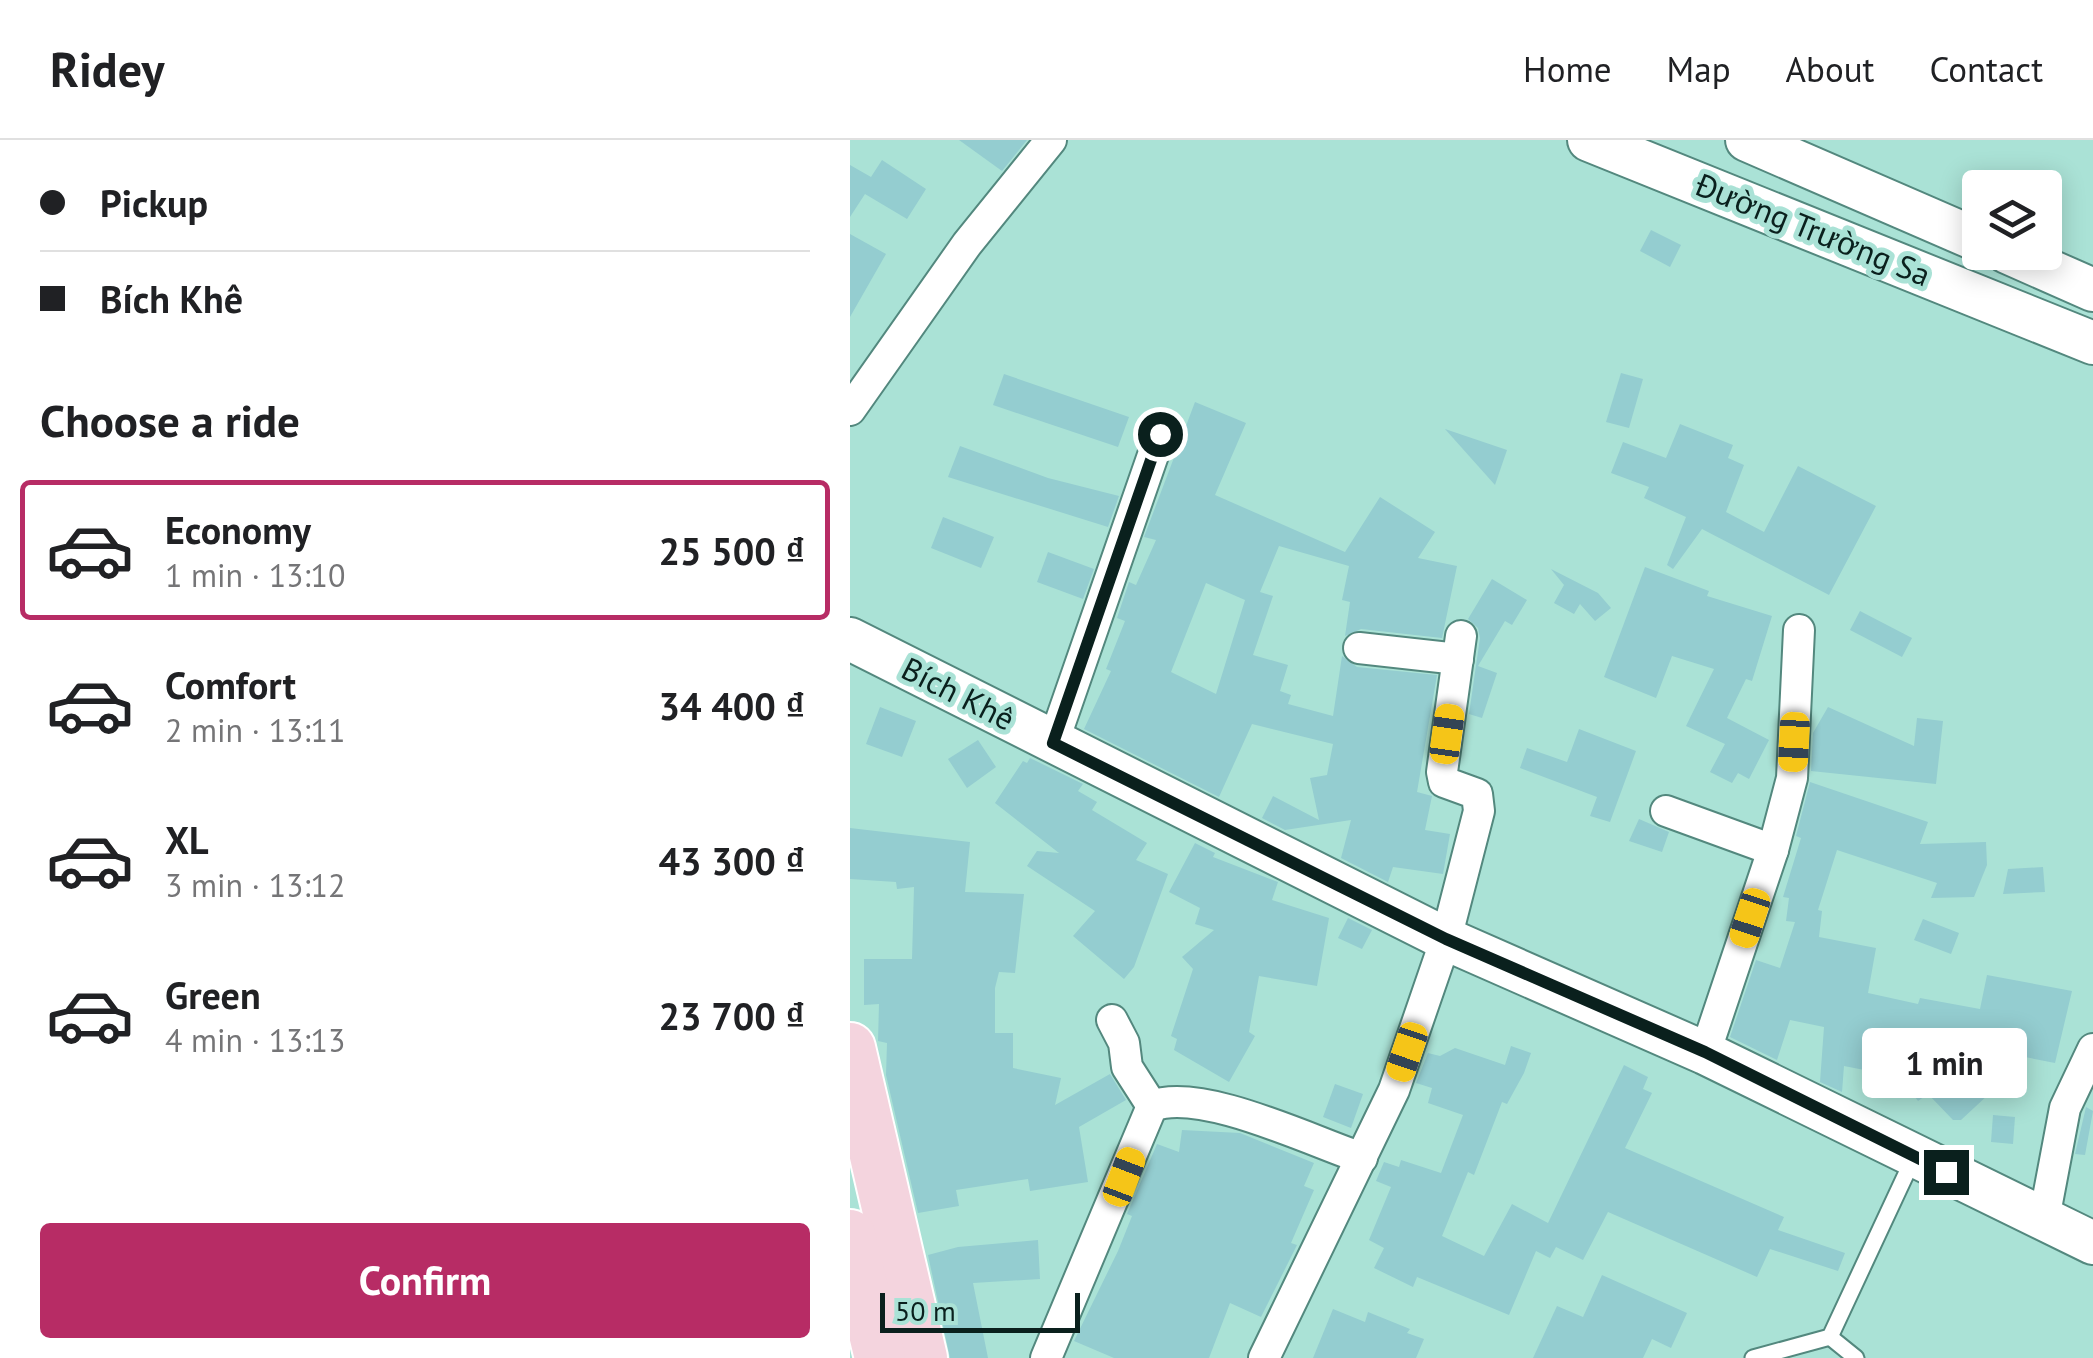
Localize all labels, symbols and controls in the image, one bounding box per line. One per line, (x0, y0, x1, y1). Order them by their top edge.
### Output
text: Ridey (50, 38, 164, 100)
text: Home (1523, 46, 1612, 92)
text: Map (1667, 46, 1731, 92)
text: About (1786, 46, 1874, 92)
text: Contact (1929, 46, 2043, 92)
street label: Đường Trường Sa (1689, 162, 1937, 295)
map controls (1962, 170, 2062, 270)
button: layers (1962, 170, 2062, 270)
text: Pickup (100, 178, 208, 227)
text: Bích Khê (100, 274, 243, 323)
text: Choose a ride (40, 391, 300, 449)
route start (1138, 412, 1183, 457)
icon: car (45, 505, 135, 595)
text: Economy (165, 505, 311, 554)
text: 25 500 ₫ (659, 526, 805, 575)
text: 1 min · 13:10 (165, 554, 345, 596)
street label: Bích Khê (895, 647, 1022, 739)
icon: car (45, 660, 135, 750)
text: Comfort (165, 660, 296, 709)
text: 34 400 ₫ (659, 681, 805, 730)
car (1428, 702, 1466, 766)
text: 2 min · 13:11 (165, 709, 345, 751)
car (1777, 711, 1811, 773)
icon: car (45, 815, 135, 905)
text: XL (165, 815, 209, 864)
text: 43 300 ₫ (659, 836, 805, 885)
text: 3 min · 13:12 (165, 864, 345, 906)
car (1726, 885, 1774, 951)
icon: car (45, 970, 135, 1060)
text: Green (165, 970, 261, 1019)
text: 23 700 ₫ (659, 991, 805, 1040)
text: 4 min · 13:13 (165, 1019, 345, 1061)
car (1383, 1019, 1431, 1085)
callout: 1 min (1864, 1027, 2028, 1097)
text: 1 min (1905, 1042, 1984, 1084)
car (1099, 1144, 1149, 1210)
route end (1924, 1150, 1969, 1195)
button: Confirm (40, 1223, 810, 1338)
scale bar (880, 1288, 1080, 1332)
text: 50 m (895, 1292, 956, 1329)

